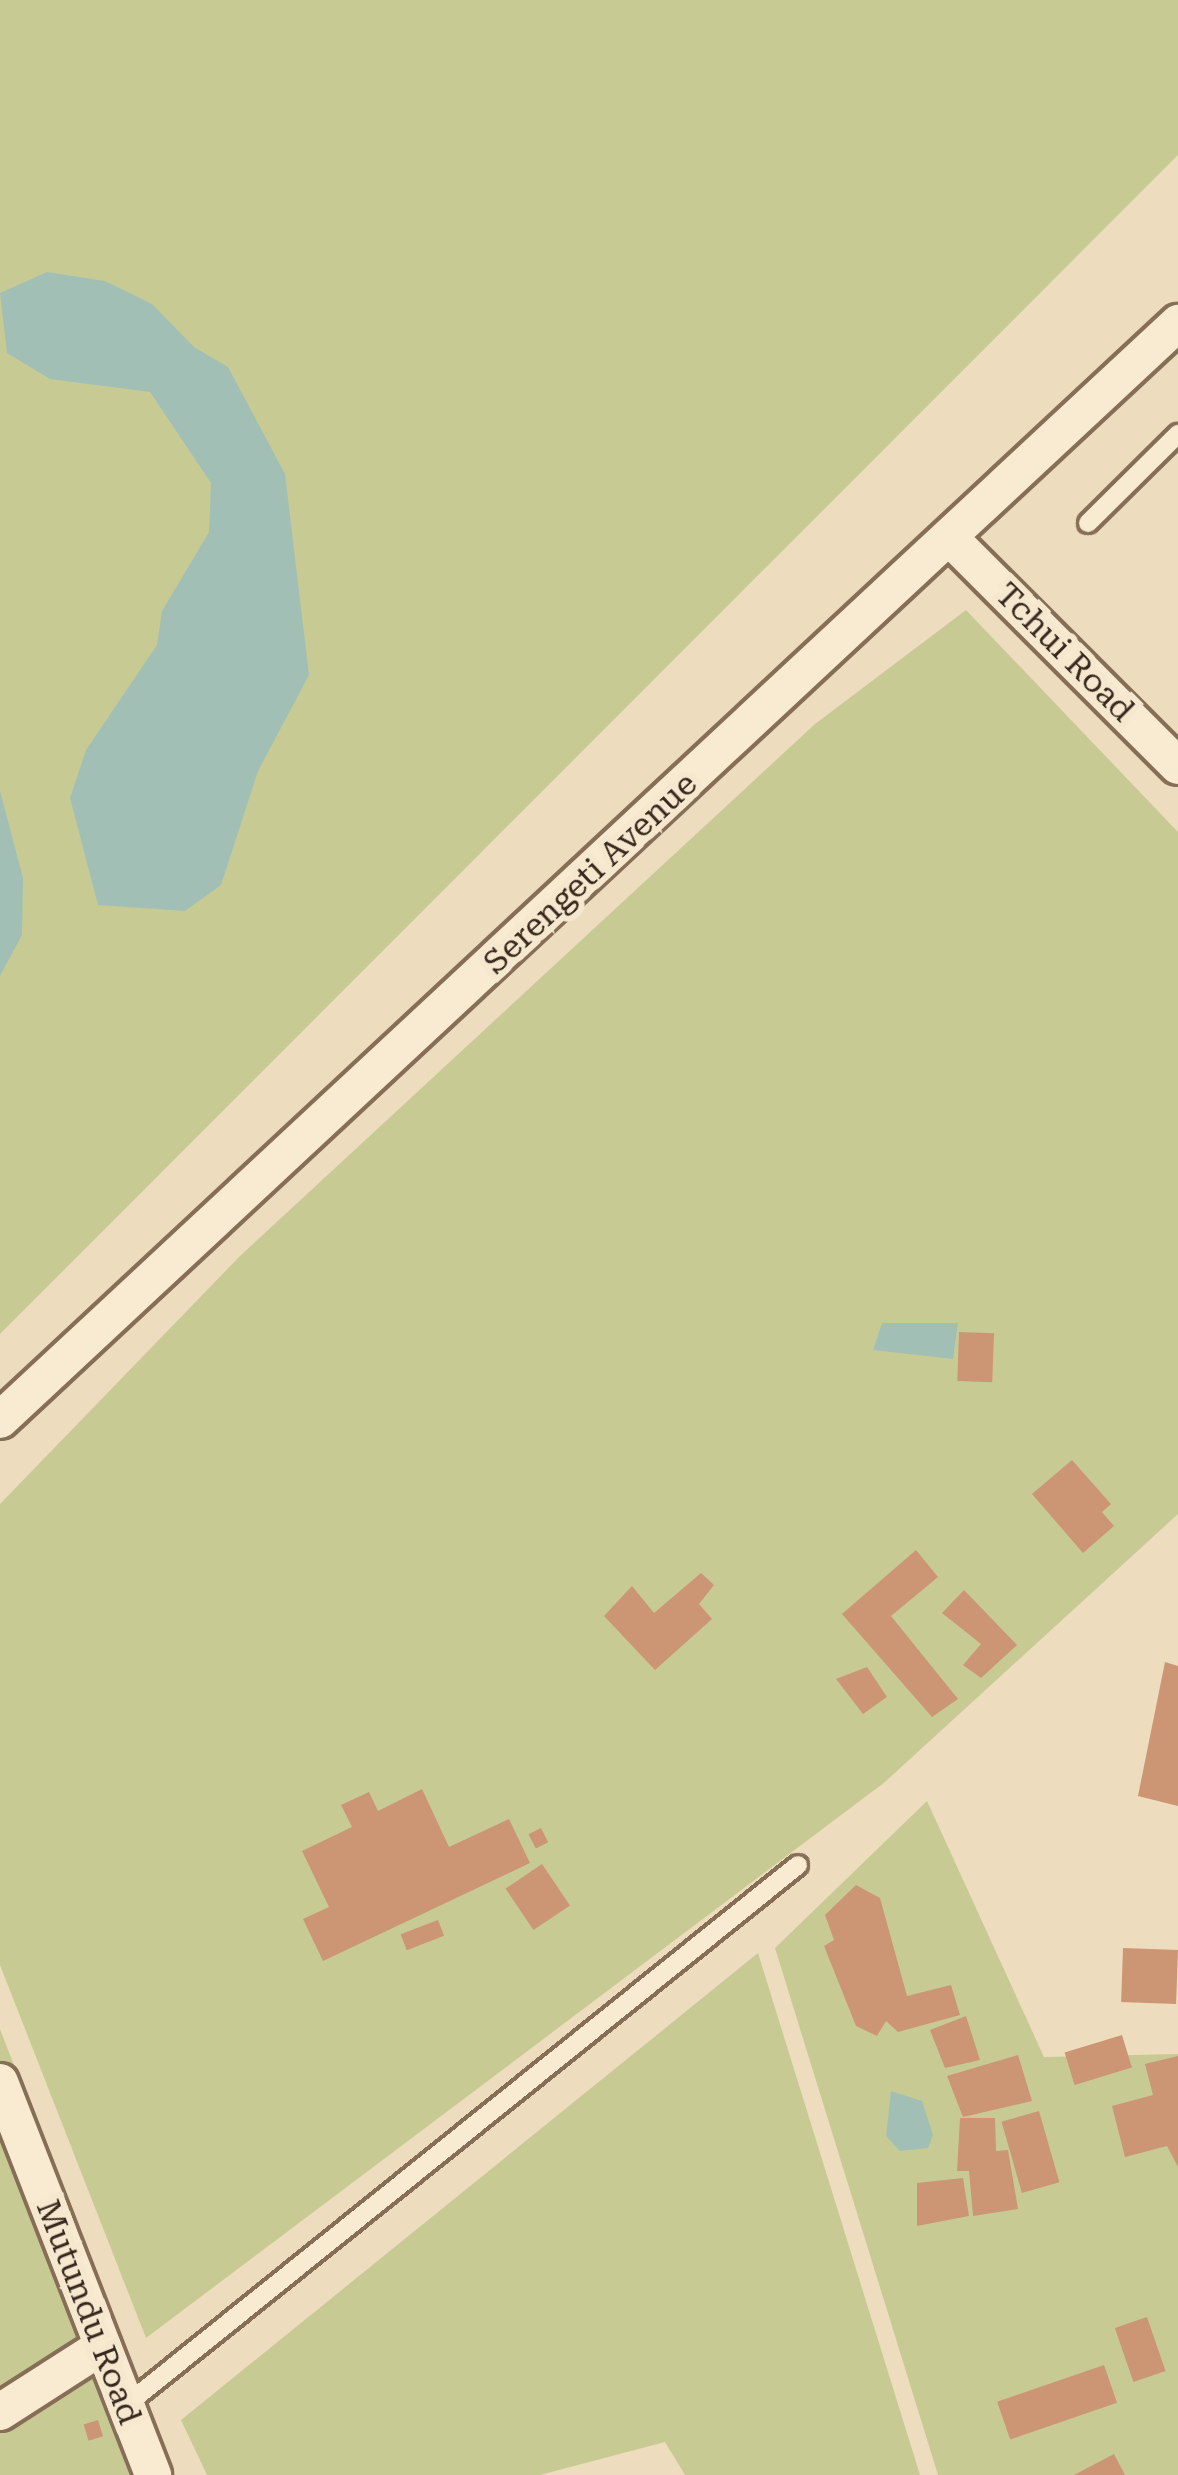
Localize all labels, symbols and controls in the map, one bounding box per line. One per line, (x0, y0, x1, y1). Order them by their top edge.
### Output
street label: Tchui Road (987, 574, 1143, 730)
street label: Serengeti Avenue (475, 764, 705, 982)
street label: Mutundu Road (28, 2194, 150, 2430)

